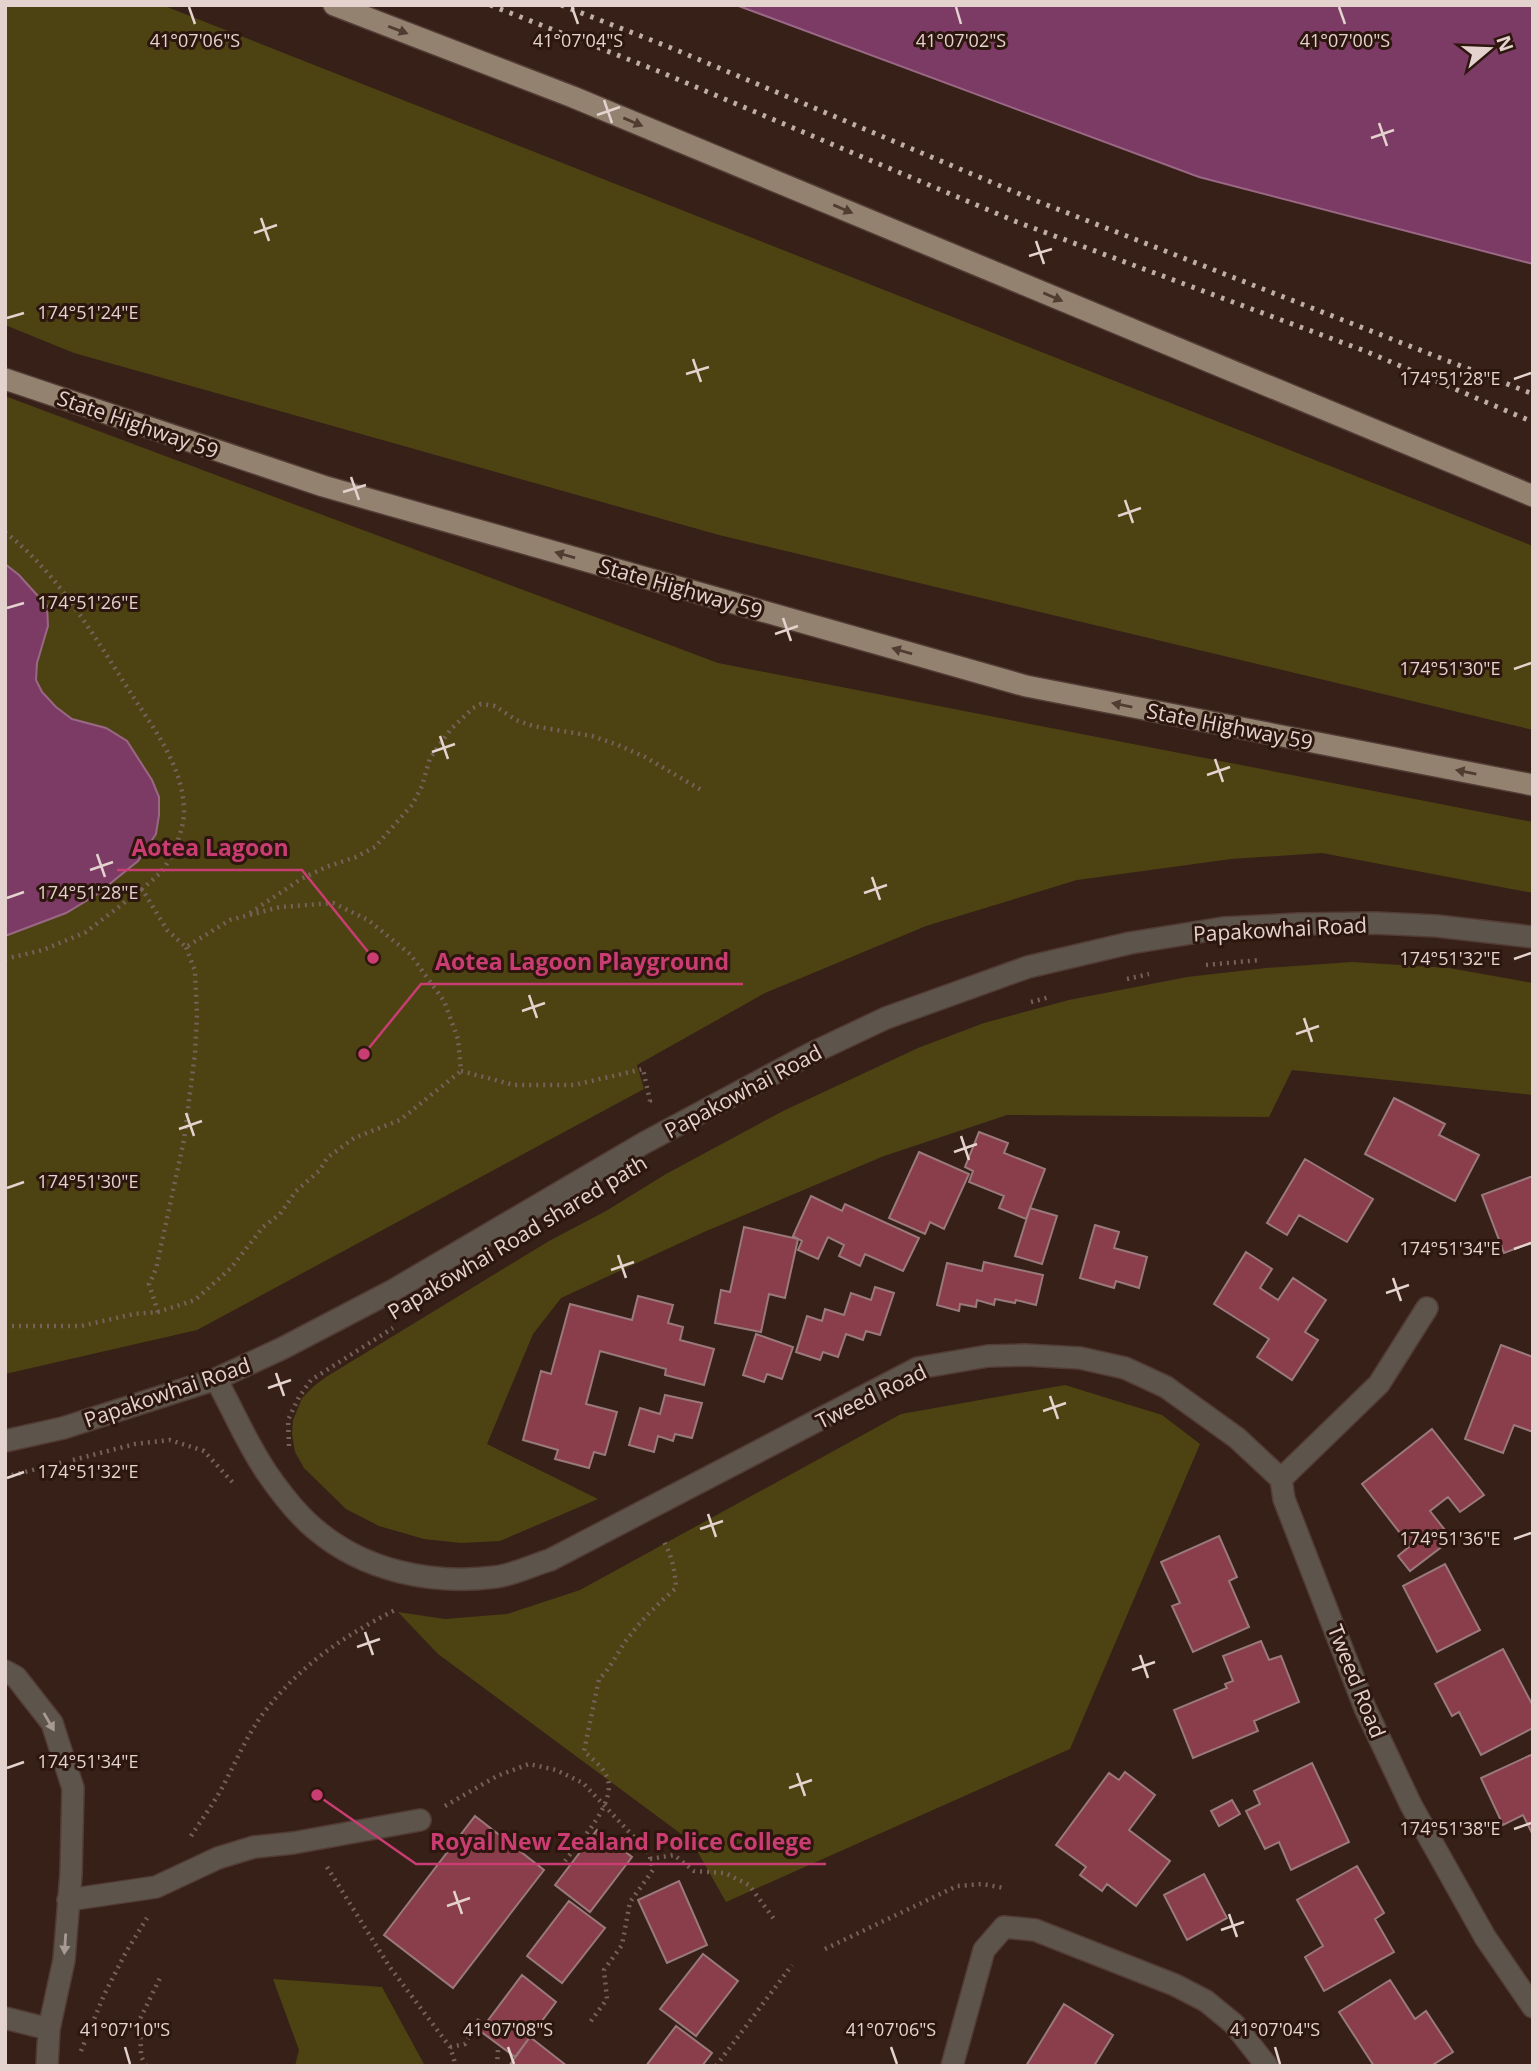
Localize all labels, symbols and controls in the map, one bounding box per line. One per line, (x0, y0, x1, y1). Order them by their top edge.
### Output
north arrow (1454, 14, 1524, 84)
one-way arrow (388, 24, 409, 35)
text: 41°07'06"S (150, 28, 240, 52)
text: 41°07'04"S (533, 28, 623, 52)
text: 41°07'02"S (916, 28, 1006, 52)
text: 41°07'00"S (1300, 28, 1390, 52)
text: N (1490, 32, 1520, 55)
one-way arrow (622, 116, 643, 127)
one-way arrow (832, 204, 853, 215)
one-way arrow (1042, 291, 1063, 302)
text: 174°51'24"E (38, 300, 138, 324)
text: 174°51'28"E (1400, 366, 1500, 390)
street label: State Highway 59 (54, 383, 222, 465)
one-way arrow (554, 549, 576, 560)
street label: State Highway 59 (596, 551, 766, 625)
text: 174°51'26"E (38, 590, 138, 614)
one-way arrow (891, 645, 912, 655)
text: 174°51'30"E (1400, 656, 1500, 680)
street label: State Highway 59 (1145, 696, 1315, 756)
one-way arrow (1111, 699, 1133, 710)
one-way arrow (1455, 766, 1477, 777)
callout: Aotea Lagoon (117, 826, 302, 870)
text: Aotea Lagoon (131, 831, 289, 863)
text: 174°51'28"E (38, 880, 138, 904)
street label: Papakowhai Road (1192, 910, 1368, 948)
callout: Aotea Lagoon Playground (421, 940, 743, 984)
text: Aotea Lagoon Playground (435, 945, 729, 977)
text: 174°51'32"E (1400, 946, 1500, 970)
street label: Papakowhai Road (660, 1038, 826, 1144)
street label: Papakōwhai Road shared path (382, 1148, 652, 1326)
text: 174°51'30"E (38, 1169, 138, 1193)
text: 174°51'34"E (1400, 1236, 1500, 1260)
street label: Papakowhai Road (80, 1350, 254, 1434)
street label: Tweed Road (811, 1357, 931, 1435)
text: 174°51'32"E (38, 1459, 138, 1483)
text: 174°51'36"E (1400, 1526, 1500, 1550)
street label: Tweed Road (1322, 1620, 1392, 1742)
one-way arrow (43, 1712, 55, 1731)
text: 174°51'34"E (38, 1749, 138, 1773)
text: 174°51'38"E (1400, 1816, 1500, 1840)
callout: Royal New Zealand Police College (416, 1820, 826, 1864)
text: Royal New Zealand Police College (430, 1825, 812, 1857)
one-way arrow (59, 1934, 70, 1956)
text: 41°07'10"S (80, 2017, 170, 2041)
text: 41°07'08"S (463, 2017, 553, 2041)
text: 41°07'06"S (846, 2017, 936, 2041)
text: 41°07'04"S (1230, 2017, 1320, 2041)

